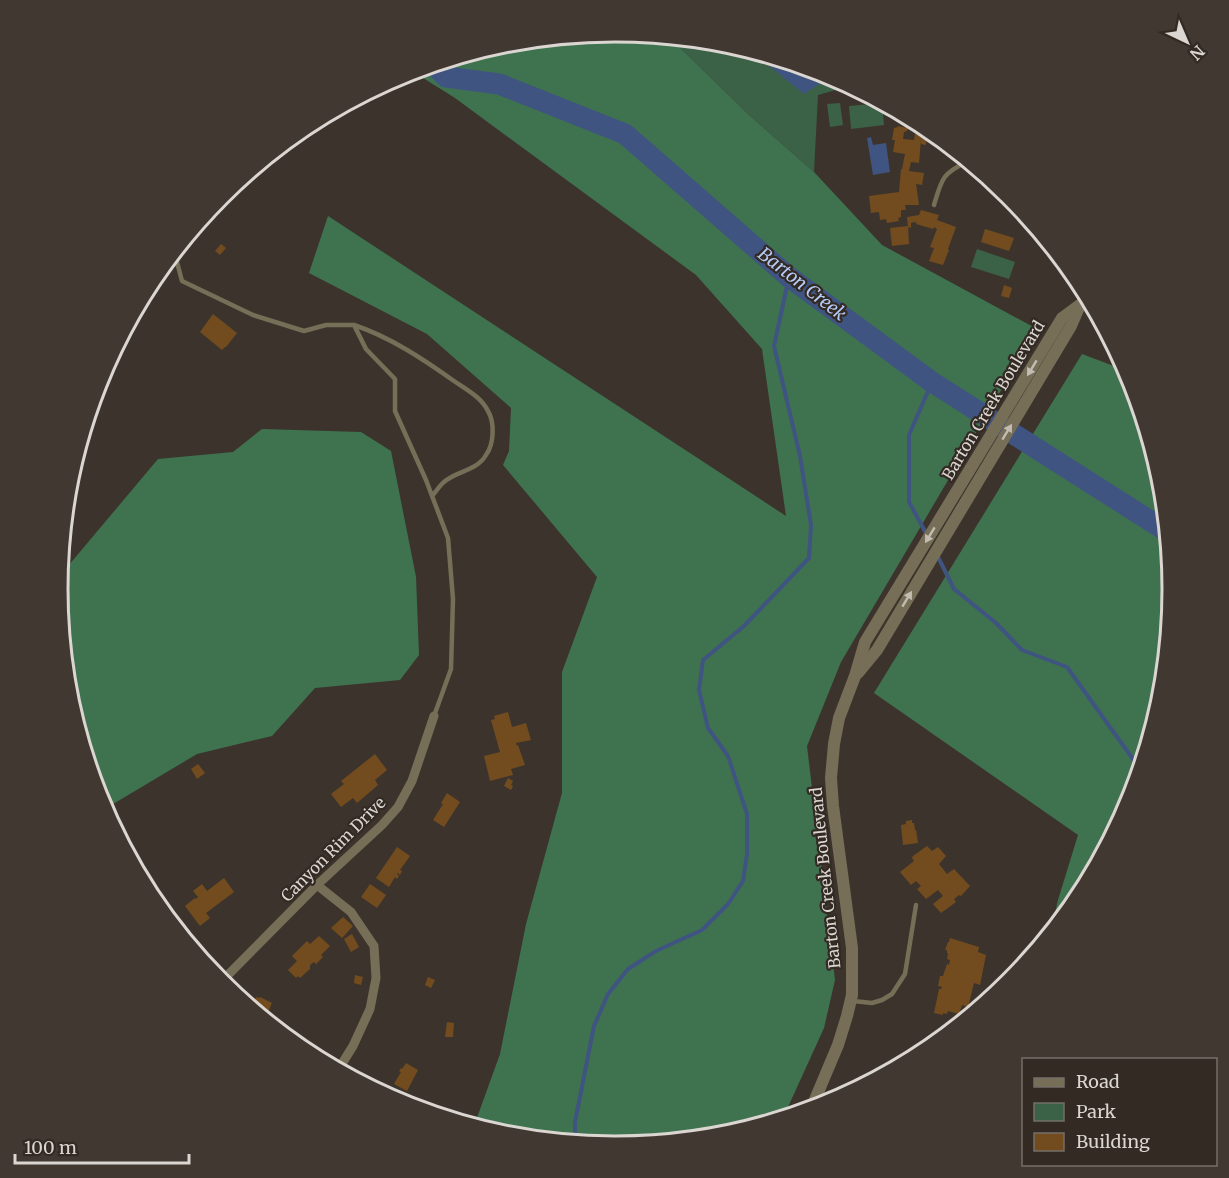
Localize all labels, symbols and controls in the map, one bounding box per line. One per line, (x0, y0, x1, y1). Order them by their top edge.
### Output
north arrow (1157, 12, 1217, 72)
text: N (1186, 41, 1209, 65)
water label: Barton Creek (754, 242, 851, 325)
street label: Barton Creek Boulevard (937, 316, 1049, 483)
one-way arrow (1026, 360, 1037, 376)
one-way arrow (1002, 424, 1013, 440)
one-way arrow (925, 527, 936, 543)
one-way arrow (901, 591, 912, 607)
street label: Barton Creek Boulevard (805, 786, 844, 970)
street label: Canyon Rim Drive (277, 793, 389, 905)
legend (1022, 1058, 1217, 1166)
text: Road (1076, 1070, 1120, 1093)
text: Park (1076, 1100, 1117, 1123)
scale bar (15, 1127, 189, 1165)
text: Building (1076, 1130, 1150, 1153)
text: 100 m (24, 1136, 77, 1159)

